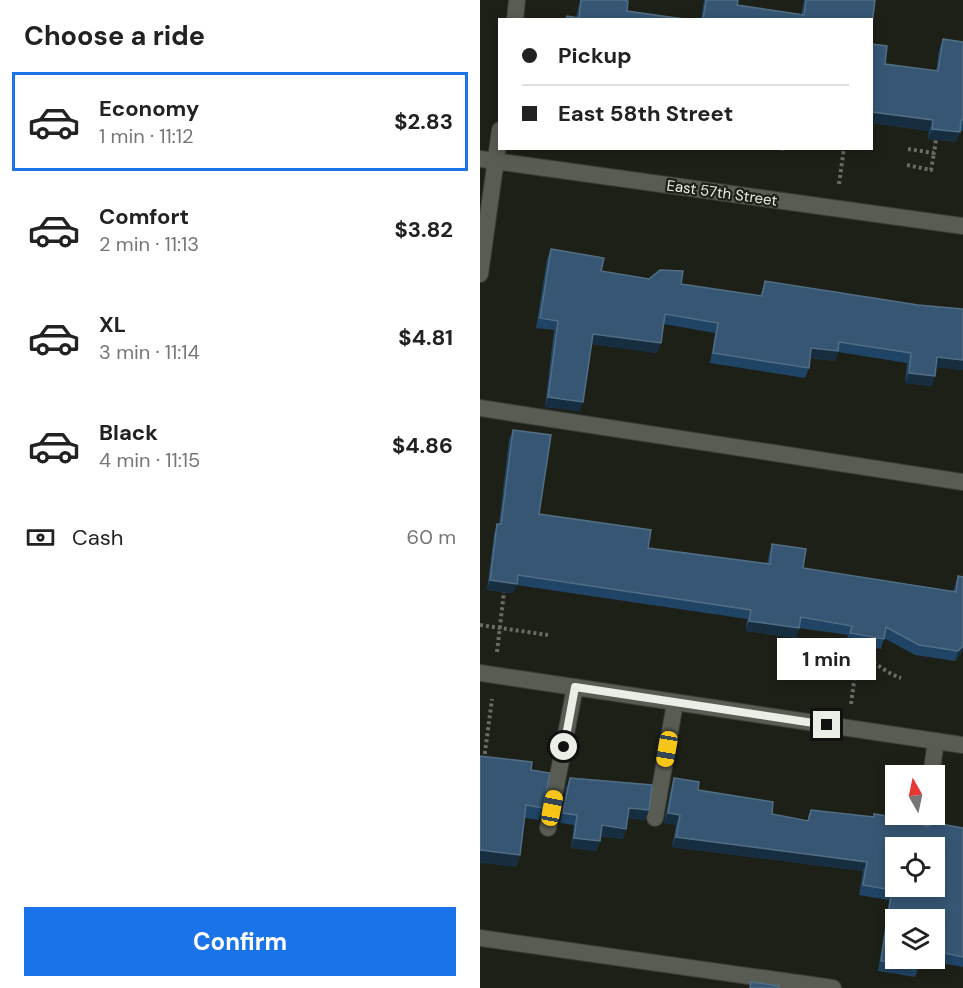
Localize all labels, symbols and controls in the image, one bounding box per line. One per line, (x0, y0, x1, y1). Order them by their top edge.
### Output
text: Choose a ride (24, 18, 205, 53)
text: Pickup (558, 41, 632, 70)
text: Economy (99, 94, 199, 123)
icon: car (27, 95, 81, 149)
text: East 58th Street (558, 99, 733, 128)
text: $2.83 (394, 107, 453, 136)
text: 1 min · 11:12 (99, 123, 194, 149)
street label: East 57th Street (665, 175, 779, 211)
text: Comfort (99, 202, 189, 231)
icon: car (27, 203, 81, 257)
text: $3.82 (394, 215, 453, 244)
text: 2 min · 11:13 (99, 231, 199, 257)
text: XL (99, 310, 126, 339)
icon: car (27, 311, 81, 365)
text: $4.81 (398, 323, 453, 352)
text: 3 min · 11:14 (99, 339, 200, 365)
text: Black (99, 418, 158, 447)
icon: car (27, 419, 81, 473)
text: $4.86 (392, 431, 453, 460)
text: 4 min · 11:15 (99, 447, 200, 473)
icon: cash (24, 521, 57, 554)
text: Cash (72, 523, 123, 552)
text: 60 m (407, 524, 456, 550)
callout: 1 min (778, 638, 877, 680)
text: 1 min (802, 646, 851, 672)
route end (813, 711, 840, 738)
car (655, 730, 679, 768)
route start (550, 733, 577, 760)
north arrow (885, 765, 945, 825)
map controls (885, 765, 945, 969)
car (540, 789, 564, 827)
button: locate (885, 837, 945, 897)
button: Confirm (24, 907, 456, 976)
button: layers (885, 909, 945, 969)

